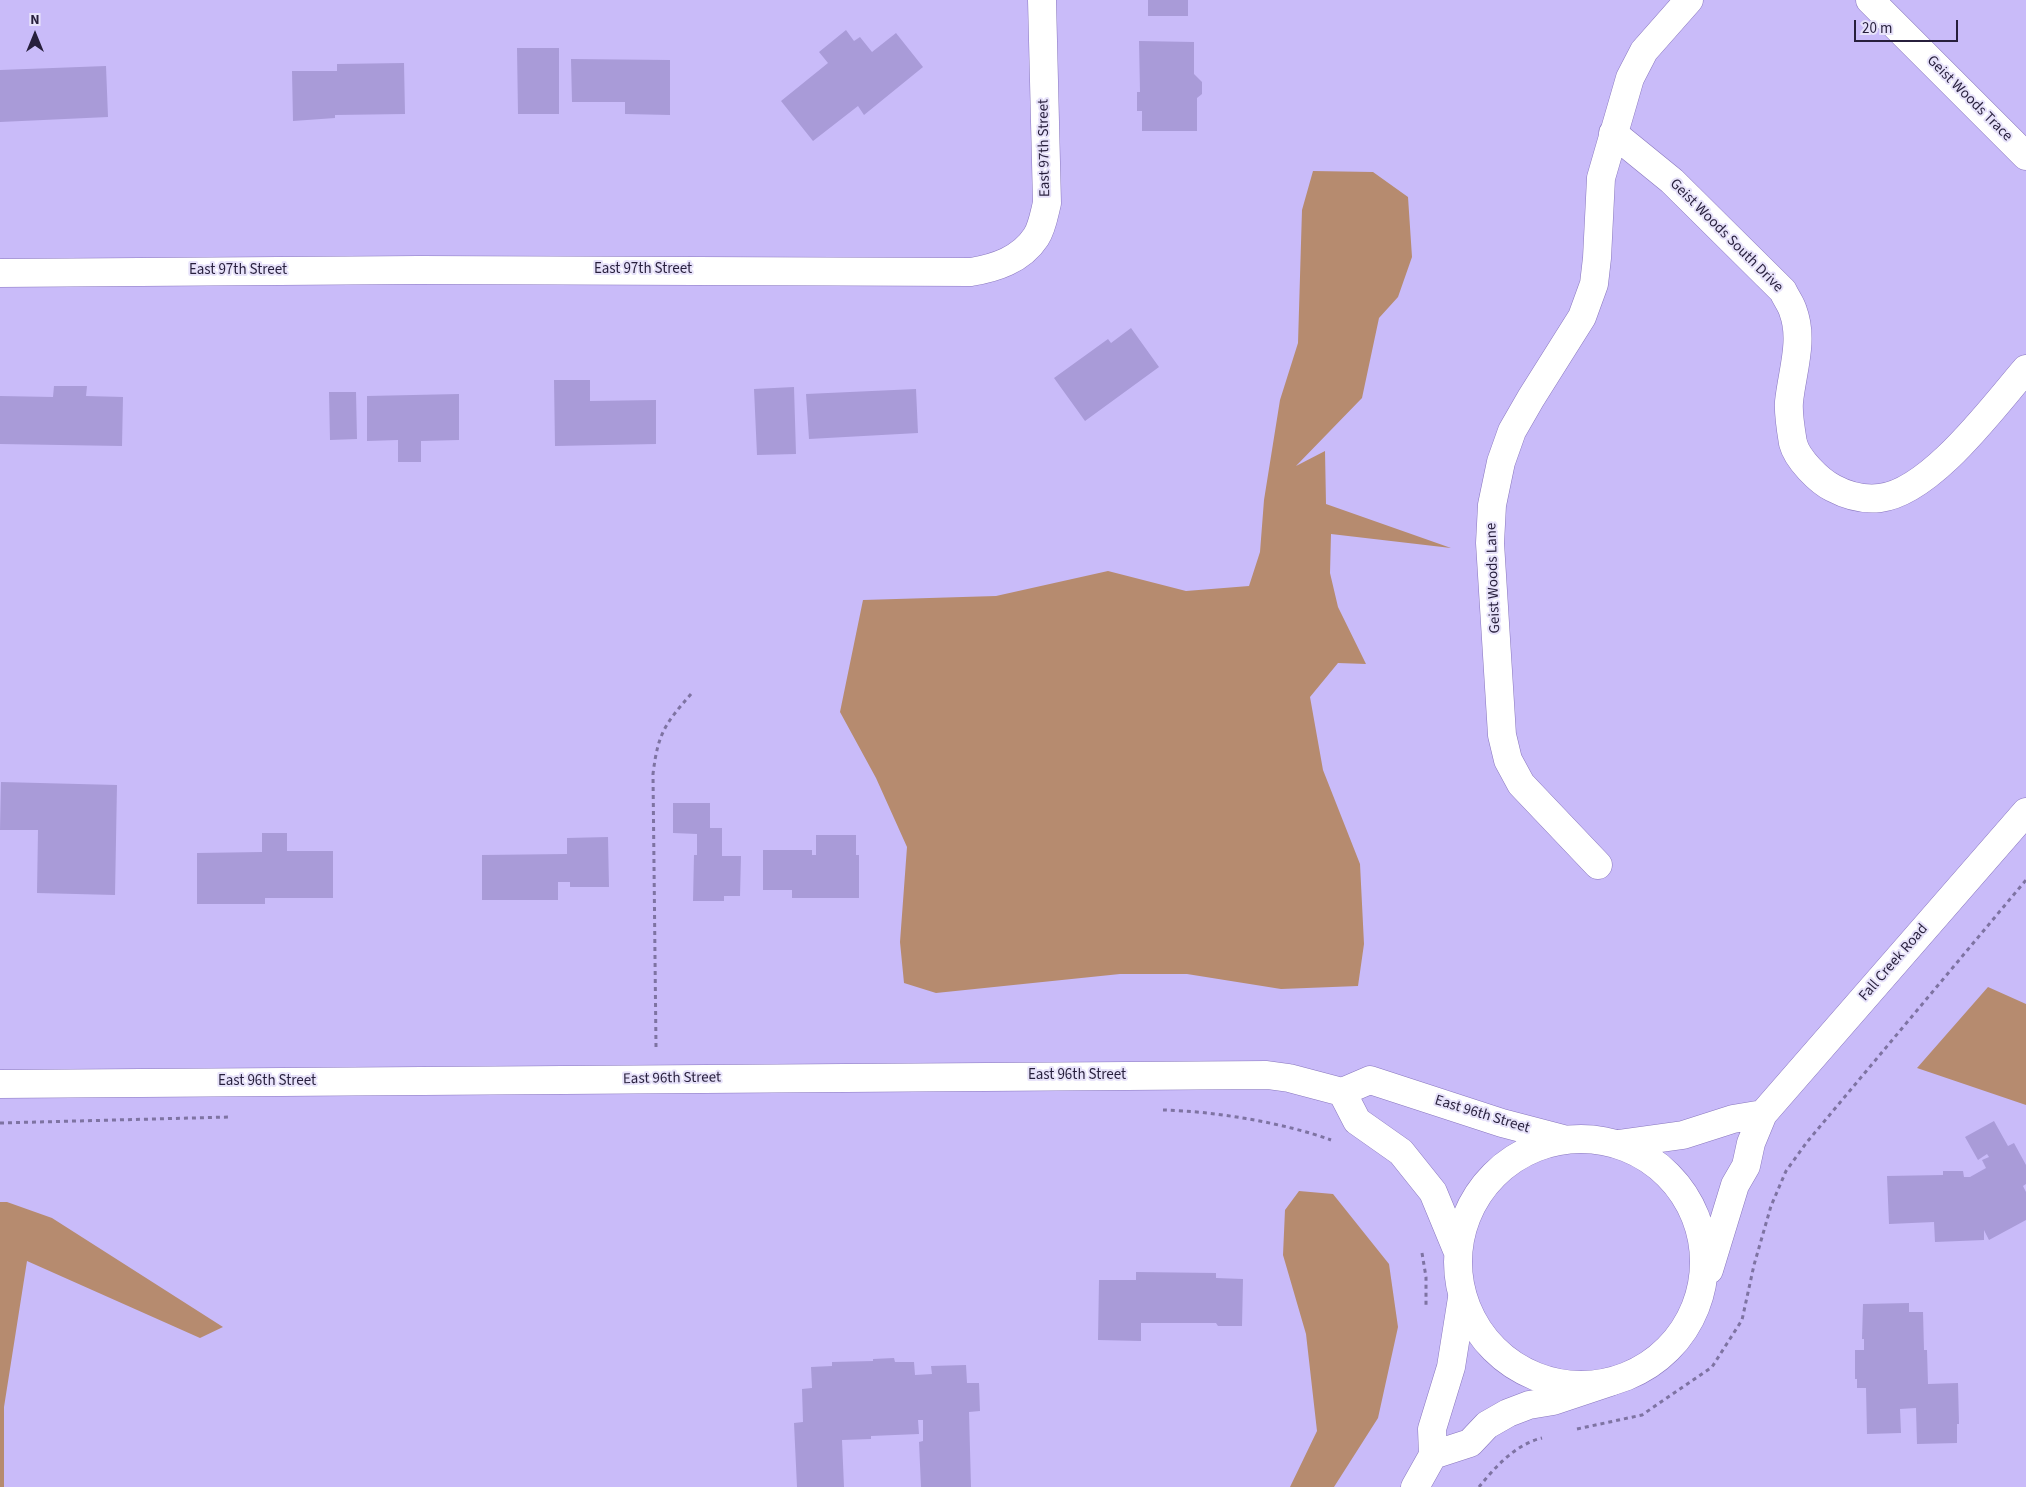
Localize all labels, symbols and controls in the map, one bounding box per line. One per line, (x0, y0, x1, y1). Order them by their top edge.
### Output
north arrow (10, 10, 60, 60)
text: N (30, 10, 40, 30)
scale bar (1856, 10, 1960, 42)
text: 20 m (1862, 18, 1892, 39)
street label: Geist Woods Trace (1922, 52, 2016, 146)
street label: East 97th Street (1035, 99, 1055, 197)
street label: Geist Woods South Drive (1665, 175, 1787, 297)
street label: East 97th Street (594, 261, 692, 279)
street label: East 97th Street (189, 262, 287, 280)
street label: Geist Woods Lane (1483, 522, 1505, 634)
street label: Fall Creek Road (1856, 921, 1932, 1005)
street label: East 96th Street (1028, 1067, 1126, 1085)
street label: East 96th Street (623, 1069, 721, 1089)
street label: East 96th Street (218, 1073, 316, 1091)
street label: East 96th Street (1432, 1092, 1532, 1138)

